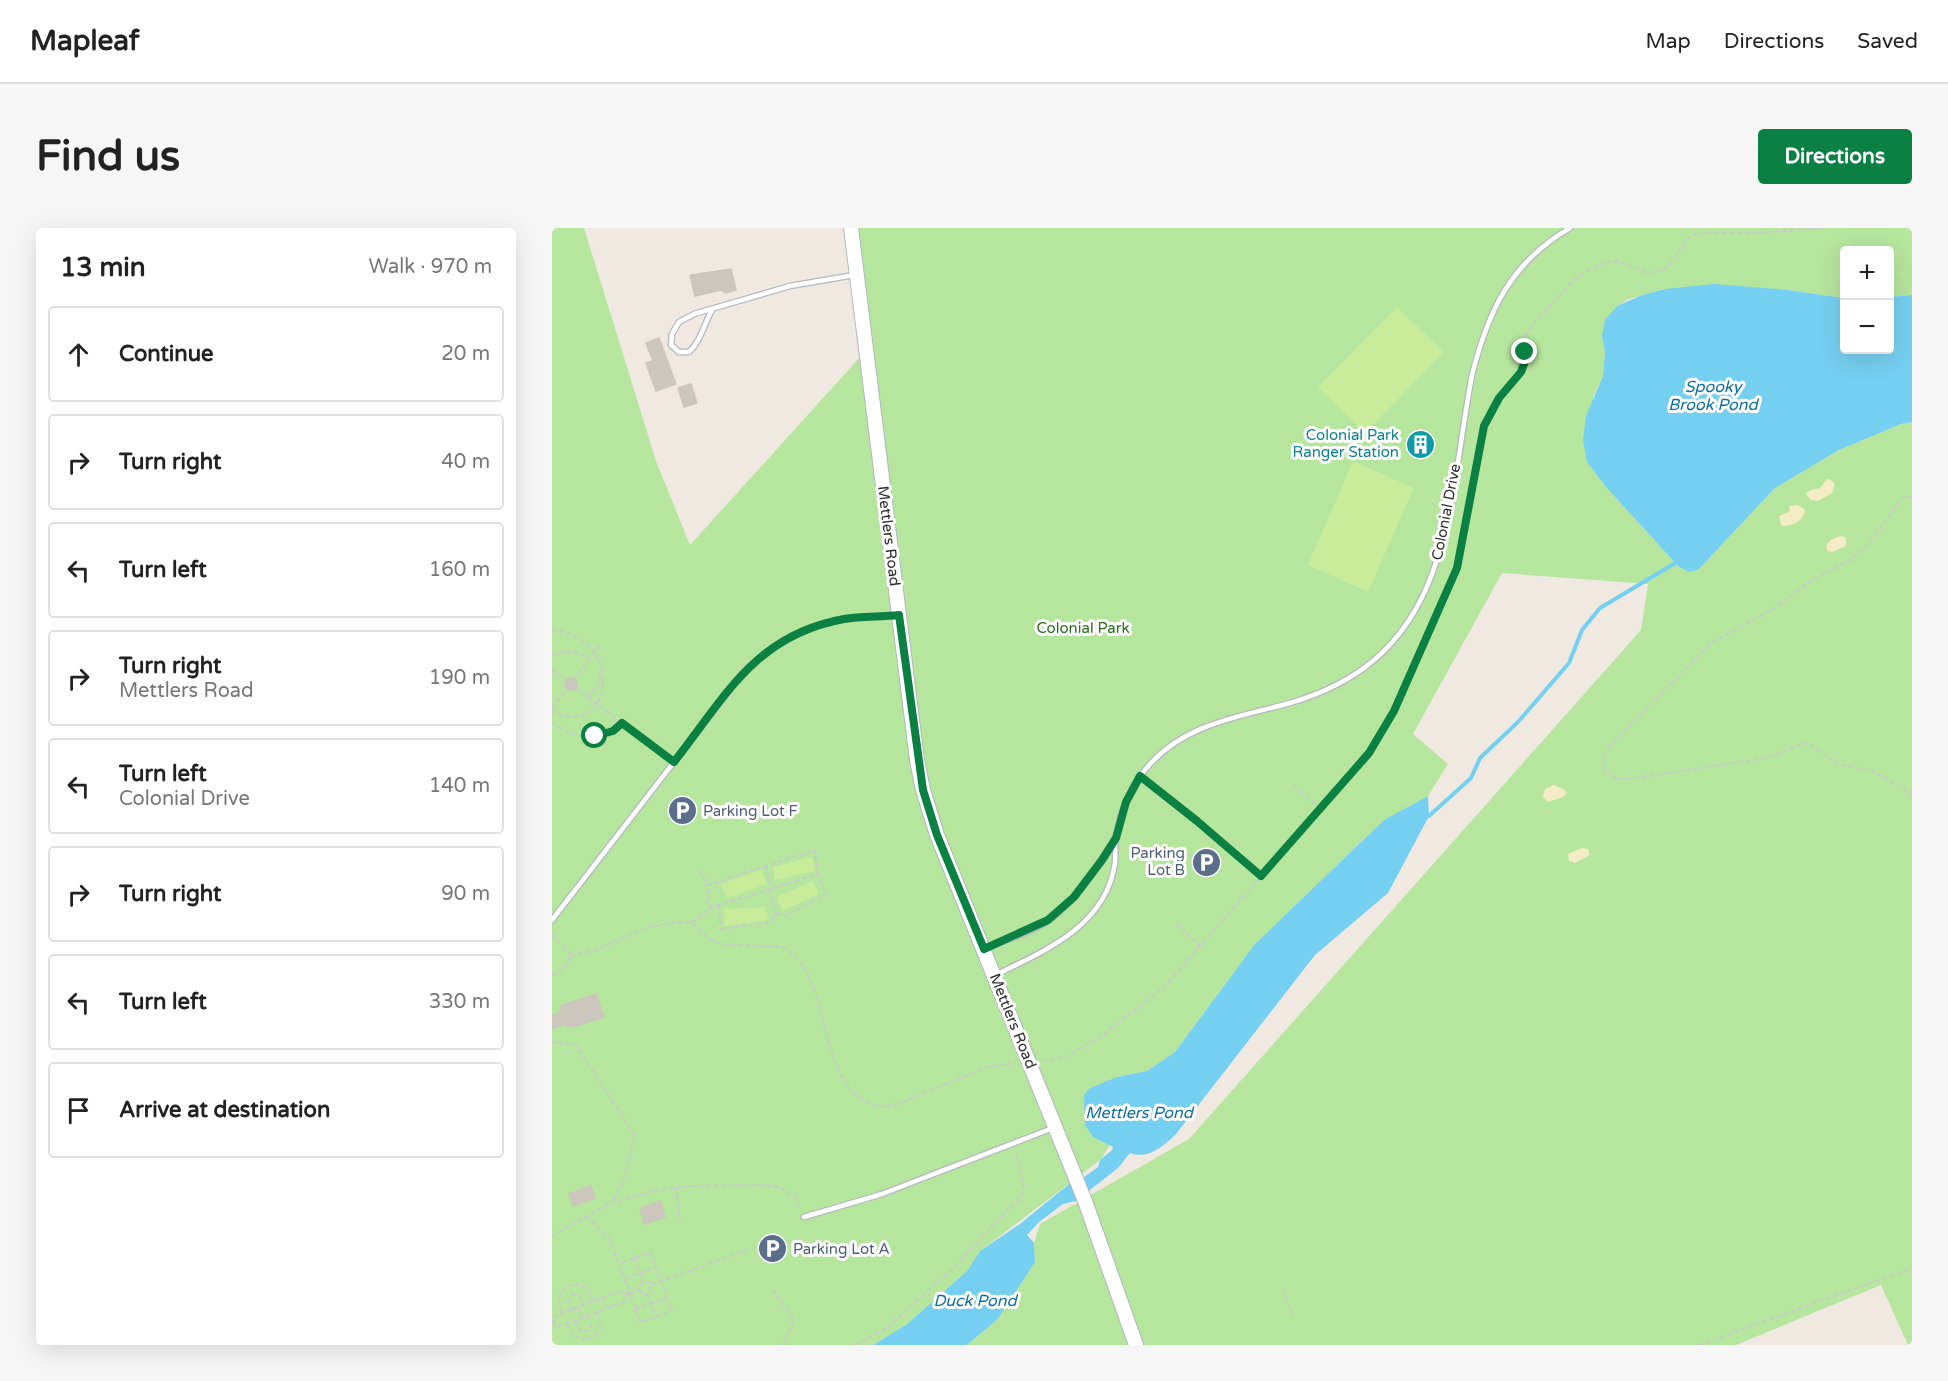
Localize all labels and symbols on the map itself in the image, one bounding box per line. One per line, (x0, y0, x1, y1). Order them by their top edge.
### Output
route end (1511, 338, 1537, 364)
water label: Spooky Brook Pond (1668, 377, 1760, 415)
place label: Colonial Park Ranger Station (1293, 426, 1399, 461)
building icon: Colonial Park Ranger Station (1404, 428, 1436, 460)
street label: Colonial Drive (1428, 462, 1464, 562)
street label: Mettlers Road (874, 485, 904, 587)
park label: Colonial Park (1036, 619, 1130, 637)
route start (581, 722, 607, 748)
parking icon: Parking Lot F (666, 795, 698, 827)
place label: Parking Lot F (703, 802, 798, 820)
place label: Parking Lot B (1131, 844, 1185, 879)
parking icon: Parking Lot B (1190, 846, 1222, 878)
street label: Mettlers Road (986, 971, 1040, 1071)
water label: Mettlers Pond (1085, 1103, 1195, 1123)
parking icon: Parking Lot A (756, 1233, 788, 1265)
place label: Parking Lot A (793, 1240, 890, 1258)
water label: Duck Pond (933, 1291, 1018, 1311)

